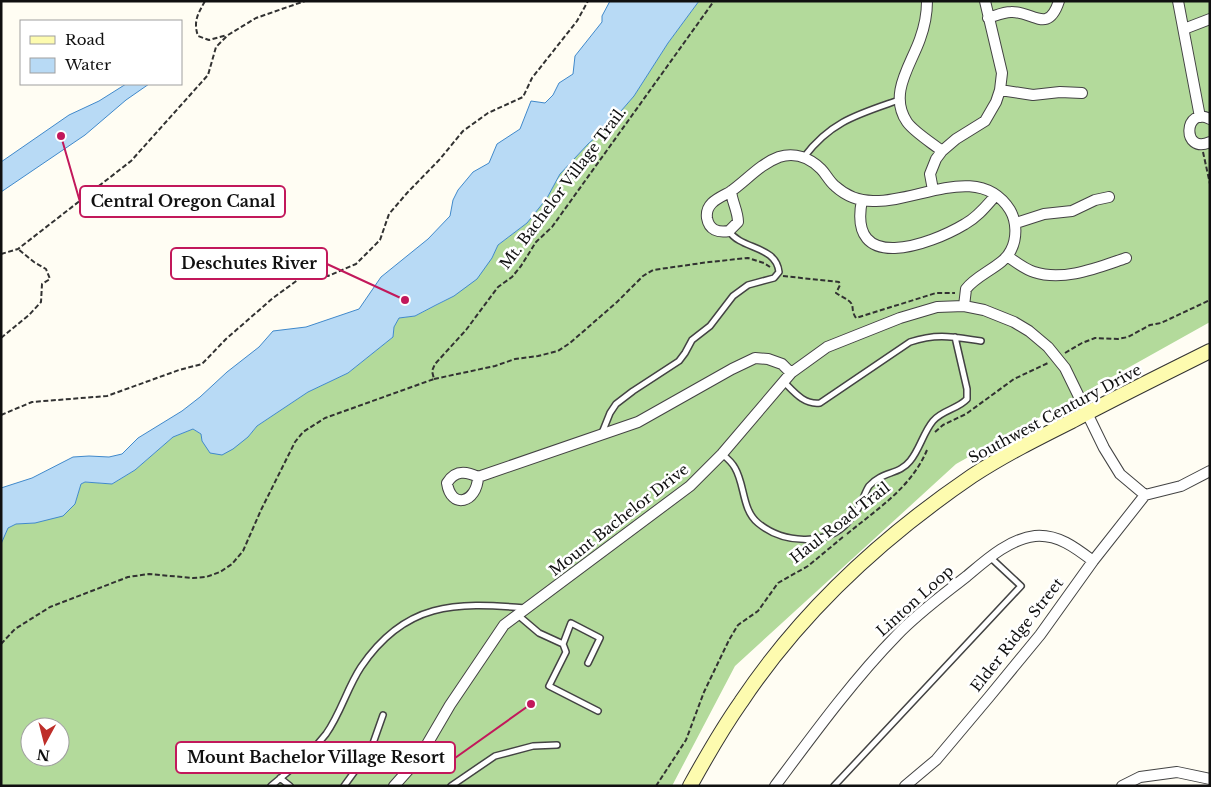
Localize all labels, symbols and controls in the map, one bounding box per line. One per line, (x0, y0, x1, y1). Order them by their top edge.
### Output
legend (20, 20, 182, 85)
text: Road (65, 30, 105, 49)
text: Water (64, 55, 112, 74)
street label: Mt. Bachelor Village Trail. (495, 103, 630, 273)
callout: Central Oregon Canal (80, 186, 285, 217)
text: Central Oregon Canal (91, 191, 276, 211)
callout: Deschutes River (171, 248, 327, 279)
text: Deschutes River (181, 253, 317, 273)
street label: Southwest Century Drive (965, 360, 1145, 467)
street label: Mount Bachelor Drive (545, 459, 692, 580)
street label: Haul Road Trail (786, 478, 894, 568)
street label: Linton Loop (872, 561, 957, 640)
street label: Elder Ridge Street (966, 574, 1067, 696)
north arrow (20, 717, 70, 767)
callout: Mount Bachelor Village Resort (176, 742, 455, 773)
text: N (36, 745, 51, 765)
text: Mount Bachelor Village Resort (187, 747, 446, 767)

